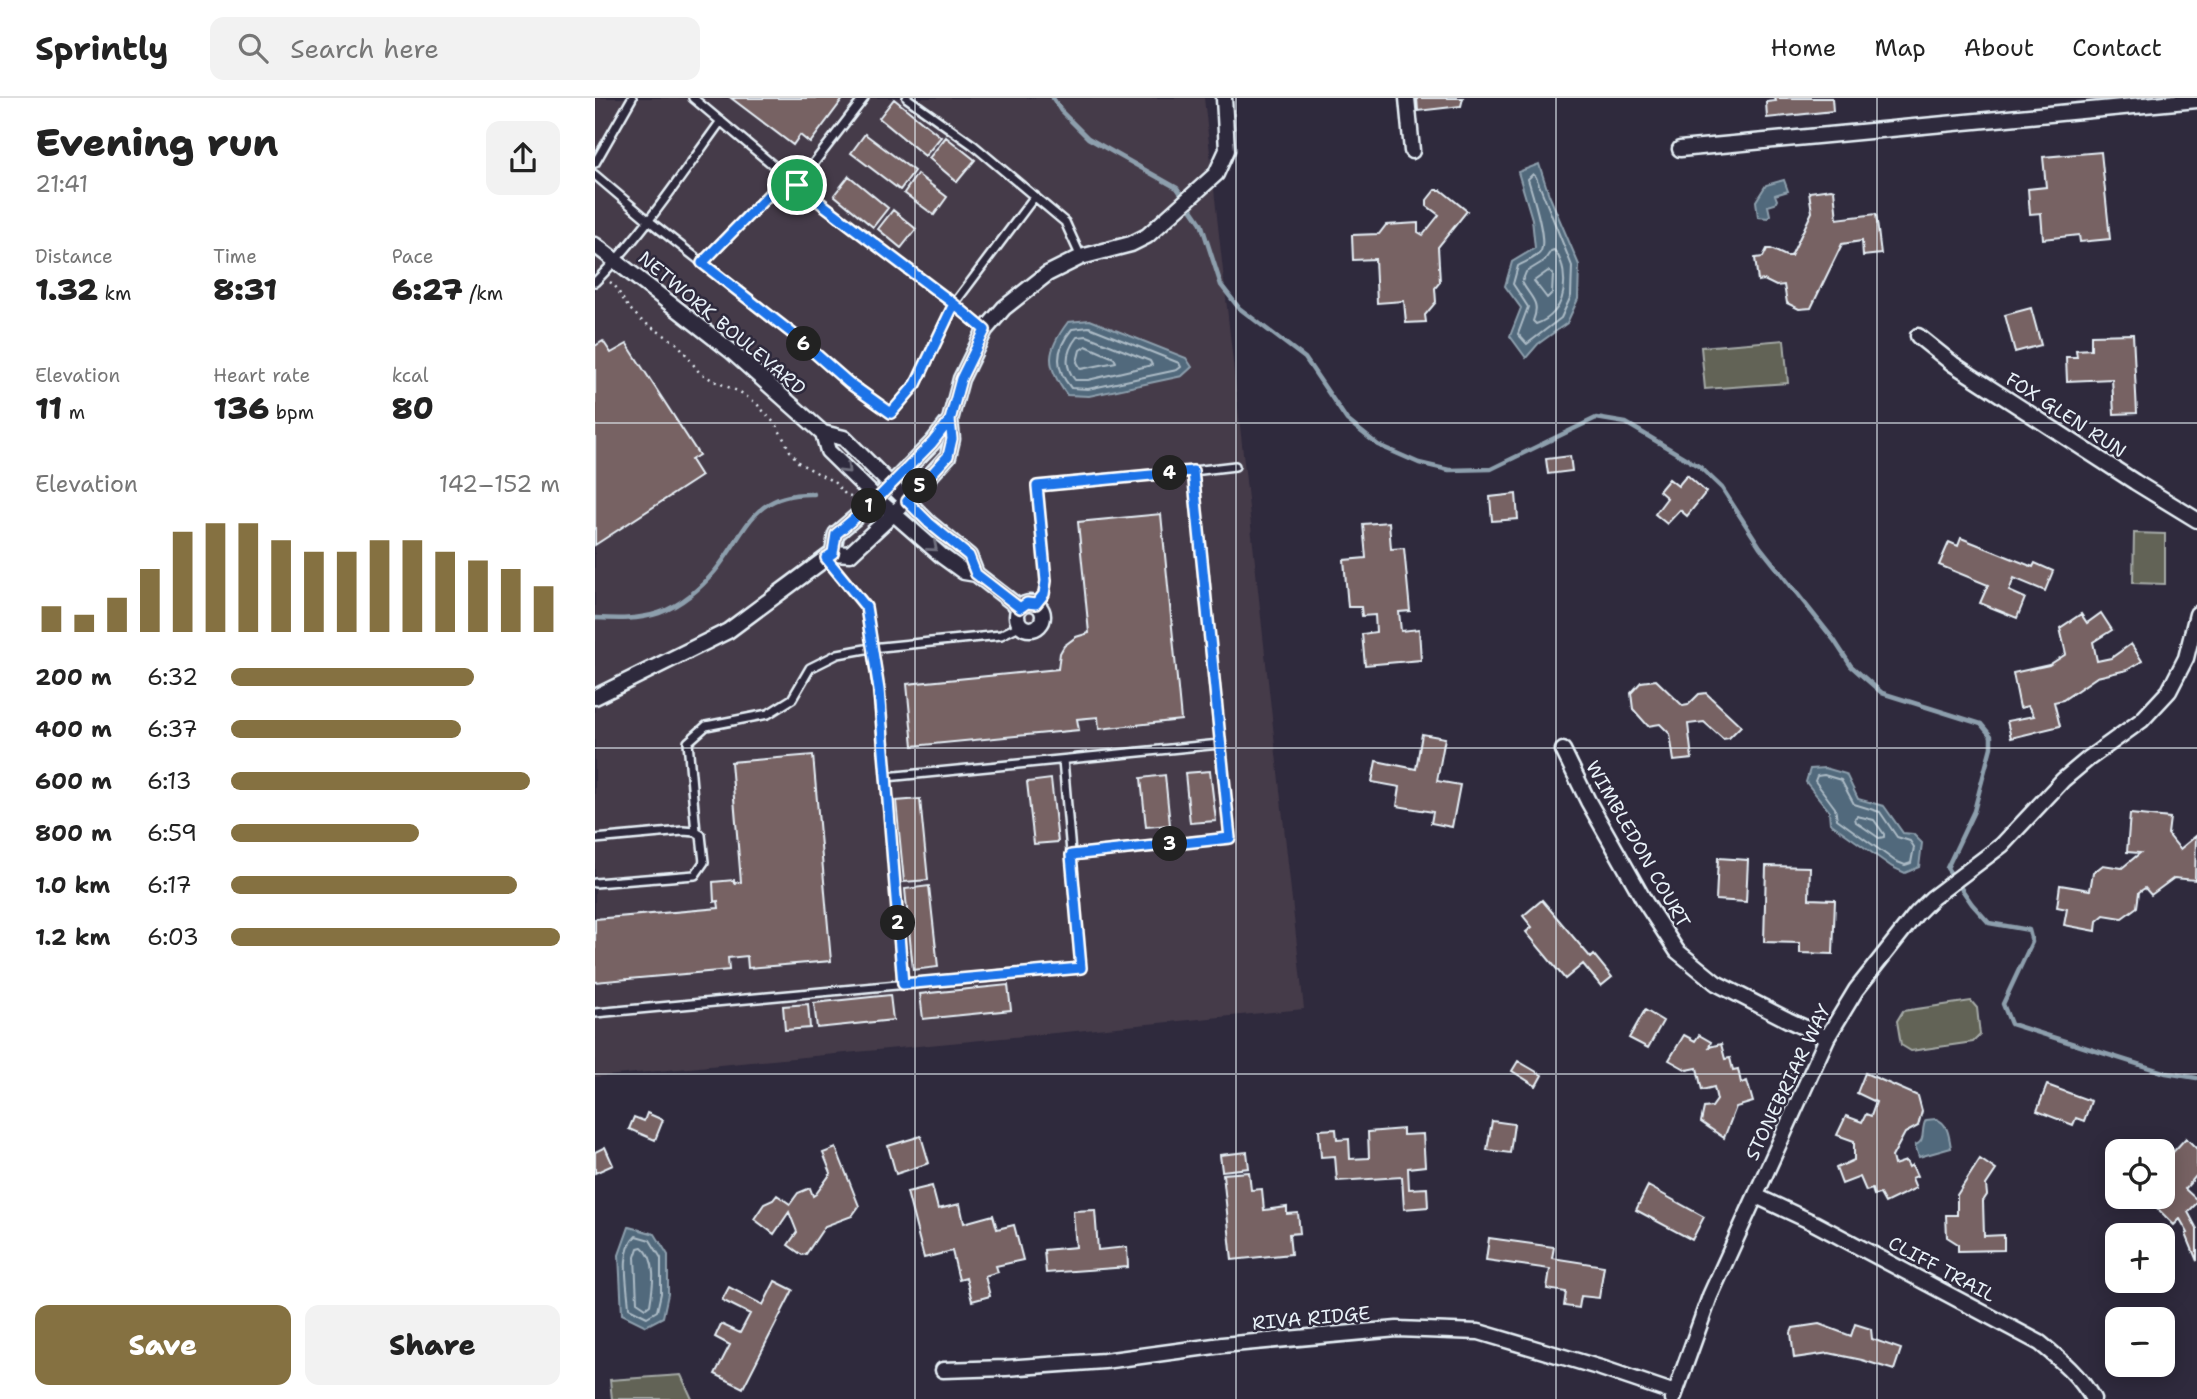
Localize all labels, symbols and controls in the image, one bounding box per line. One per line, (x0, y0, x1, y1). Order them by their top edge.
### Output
search box (210, 17, 700, 80)
text: Sprintly (35, 26, 168, 71)
icon: search (234, 29, 272, 67)
text: Search here (290, 31, 439, 66)
text: Home (1770, 32, 1836, 64)
text: Map (1874, 32, 1926, 64)
text: About (1964, 32, 2034, 64)
text: Contact (2072, 32, 2162, 64)
text: Evening run (35, 117, 278, 168)
button: share (486, 121, 560, 195)
pin (767, 155, 827, 215)
icon: arrive (778, 166, 816, 204)
text: 21:41 (35, 169, 88, 199)
text: Distance (35, 244, 113, 269)
text: Time (213, 244, 257, 269)
text: Pace (392, 244, 433, 269)
street label: NETWORK BOULEVARD (633, 245, 811, 401)
text: 1.32 (35, 269, 98, 310)
text: 8:31 (213, 269, 277, 310)
text: 6:27 (392, 269, 463, 310)
text: km (98, 281, 131, 306)
text: /km (463, 281, 503, 306)
pin: 6 (787, 327, 822, 362)
text: 6 (797, 331, 810, 356)
text: Elevation (35, 363, 120, 388)
text: Heart rate (213, 363, 310, 388)
text: kcal (392, 363, 429, 388)
street label: FOX GLEN RUN (2001, 367, 2131, 463)
text: 11 (35, 388, 62, 429)
text: 136 (213, 388, 269, 429)
text: 80 (392, 388, 434, 429)
text: m (62, 400, 85, 425)
text: bpm (269, 400, 314, 425)
pin: 4 (1153, 456, 1187, 490)
one-way arrow (838, 460, 851, 473)
text: 4 (1163, 460, 1176, 485)
pin: 5 (903, 468, 937, 504)
text: Elevation (35, 469, 138, 499)
text: 142–152 m (439, 469, 560, 499)
text: 5 (914, 473, 925, 498)
pin: 1 (851, 488, 887, 524)
text: 1 (864, 493, 873, 518)
one-way arrow (924, 539, 937, 551)
text: 200 m (35, 662, 112, 692)
text: 6:32 (147, 662, 198, 692)
text: 400 m (35, 714, 112, 744)
text: 6:37 (147, 714, 198, 744)
street label: WIMBLEDON COURT (1580, 756, 1696, 932)
text: 600 m (35, 766, 112, 796)
text: 6:13 (147, 766, 192, 796)
text: 800 m (35, 818, 112, 848)
text: 6:59 (147, 818, 197, 848)
pin: 3 (1153, 826, 1187, 862)
text: 3 (1163, 831, 1176, 856)
text: 1.0 km (35, 870, 110, 900)
text: 6:17 (147, 870, 192, 900)
pin: 2 (881, 906, 915, 940)
text: 2 (891, 910, 904, 935)
text: 1.2 km (35, 922, 111, 952)
text: 6:03 (147, 922, 199, 952)
street label: STONEBRIAR WAY (1739, 999, 1837, 1164)
map controls (2105, 1139, 2175, 1377)
button: locate (2105, 1139, 2175, 1209)
button: + (2105, 1223, 2175, 1293)
street label: CLIFF TRAIL (1884, 1230, 2000, 1308)
street label: RIVA RIDGE (1251, 1300, 1371, 1336)
button: Save (35, 1305, 291, 1385)
button: Share (305, 1305, 560, 1385)
button: − (2105, 1307, 2175, 1377)

